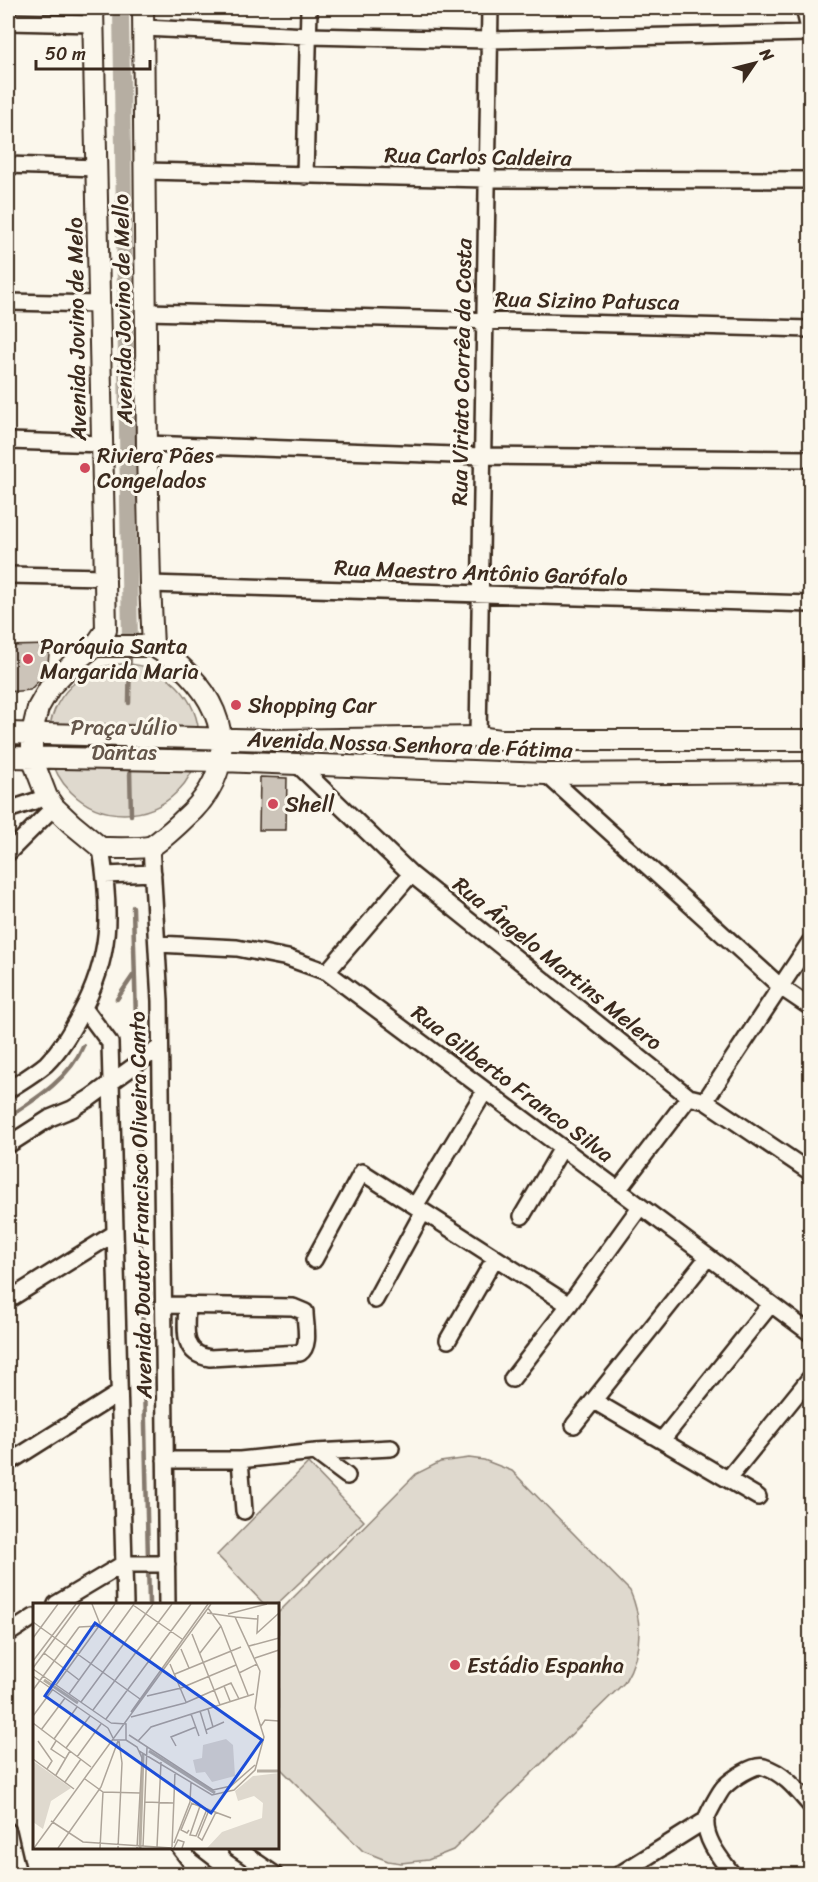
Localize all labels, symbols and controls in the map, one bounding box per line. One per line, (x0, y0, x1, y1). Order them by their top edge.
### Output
scale bar (36, 33, 150, 71)
north arrow (725, 33, 785, 93)
text: 50 m (45, 38, 86, 70)
text: N (751, 41, 782, 68)
street label: Rua Carlos Caldeira (384, 135, 573, 178)
street label: Avenida Jovino de Mello (101, 194, 144, 425)
street label: Avenida Jovino de Melo (55, 217, 98, 442)
street label: Rua Viriato Corrêa da Costa (440, 237, 483, 506)
street label: Rua Sizino Patusca (495, 279, 680, 322)
place label: Riviera Pães Congelados (97, 436, 214, 500)
marker: Riviera Pães Congelados (78, 461, 92, 475)
street label: Rua Maestro Antônio Garófalo (334, 548, 628, 597)
place label: Paróquia Santa Margarida Maria (40, 627, 199, 691)
marker: Paróquia Santa Margarida Maria (21, 652, 35, 666)
place label: Shopping Car (248, 686, 377, 725)
marker: Shopping Car (229, 698, 243, 712)
park label: Praça Júlio Dantas (71, 708, 177, 772)
street label: Avenida Nossa Senhora de Fátima (246, 719, 574, 770)
place label: Shell (285, 785, 335, 824)
marker: Shell (266, 797, 280, 811)
street label: Rua Ângelo Martins Melero (444, 866, 672, 1061)
street label: Rua Gilberto Franco Silva (403, 994, 623, 1173)
street label: Avenida Doutor Francisco Oliveira Canto (118, 1011, 163, 1400)
inset map (33, 1603, 279, 1849)
place label: Estádio Espanha (467, 1646, 624, 1685)
marker: Estádio Espanha (448, 1658, 462, 1672)

